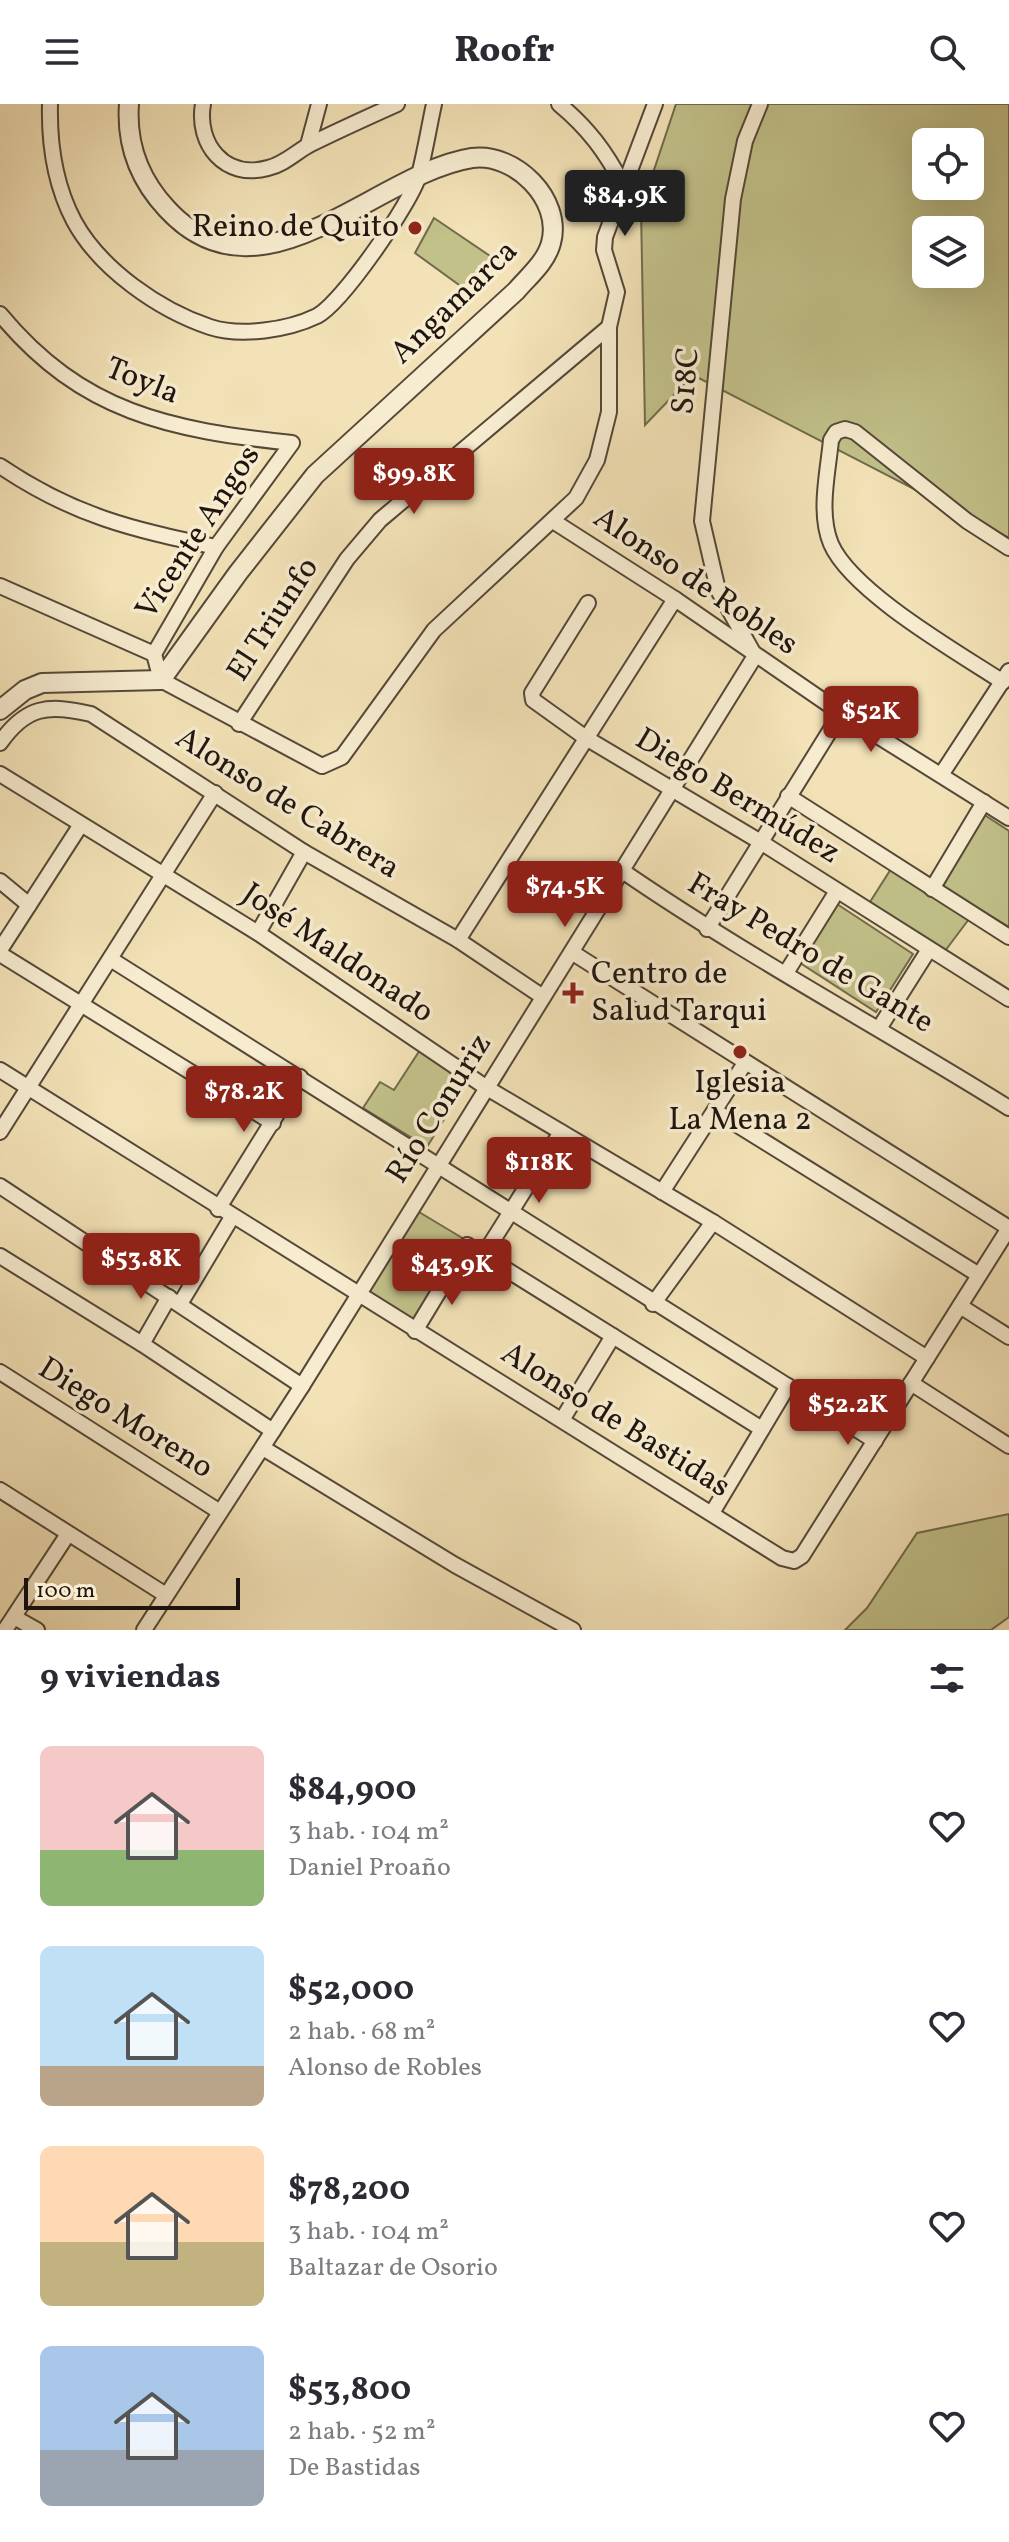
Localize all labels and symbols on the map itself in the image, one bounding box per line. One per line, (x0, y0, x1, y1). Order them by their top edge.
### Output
pin: $84.9K (560, 170, 690, 238)
place label: Reino de Quito (192, 206, 399, 250)
marker: Reino de Quito (406, 219, 424, 237)
street label: Angamarca (382, 231, 528, 375)
street label: S18C (662, 346, 712, 416)
street label: Toyla (99, 347, 185, 417)
street label: Vicente Angos (126, 437, 272, 629)
pin: $99.8K (349, 448, 479, 516)
street label: Alonso de Robles (584, 497, 806, 667)
street label: El Triunfo (217, 549, 331, 691)
pin: $52K (824, 686, 918, 754)
street label: Alonso de Cabrera (166, 717, 408, 891)
street label: Diego Bermúdez (626, 718, 848, 876)
pin: $74.5K (500, 861, 630, 929)
street label: Fray Pedro de Gante (679, 863, 941, 1045)
street label: José Maldonado (232, 873, 442, 1035)
place label: Centro de Salud Tarqui (591, 953, 767, 1034)
marker: Centro de Salud Tarqui (562, 982, 584, 1004)
street label: Río Conuriz (377, 1026, 503, 1192)
marker: Iglesia La Mena 2 (731, 1043, 749, 1061)
place label: Iglesia La Mena 2 (668, 1062, 812, 1143)
pin: $78.2K (179, 1066, 309, 1134)
pin: $118K (483, 1137, 595, 1205)
pin: $53.8K (76, 1233, 206, 1301)
pin: $43.9K (387, 1239, 517, 1307)
street label: Alonso de Bastidas (492, 1333, 738, 1509)
street label: Diego Moreno (29, 1348, 221, 1490)
pin: $52.2K (783, 1379, 913, 1447)
scale bar (24, 1574, 240, 1610)

